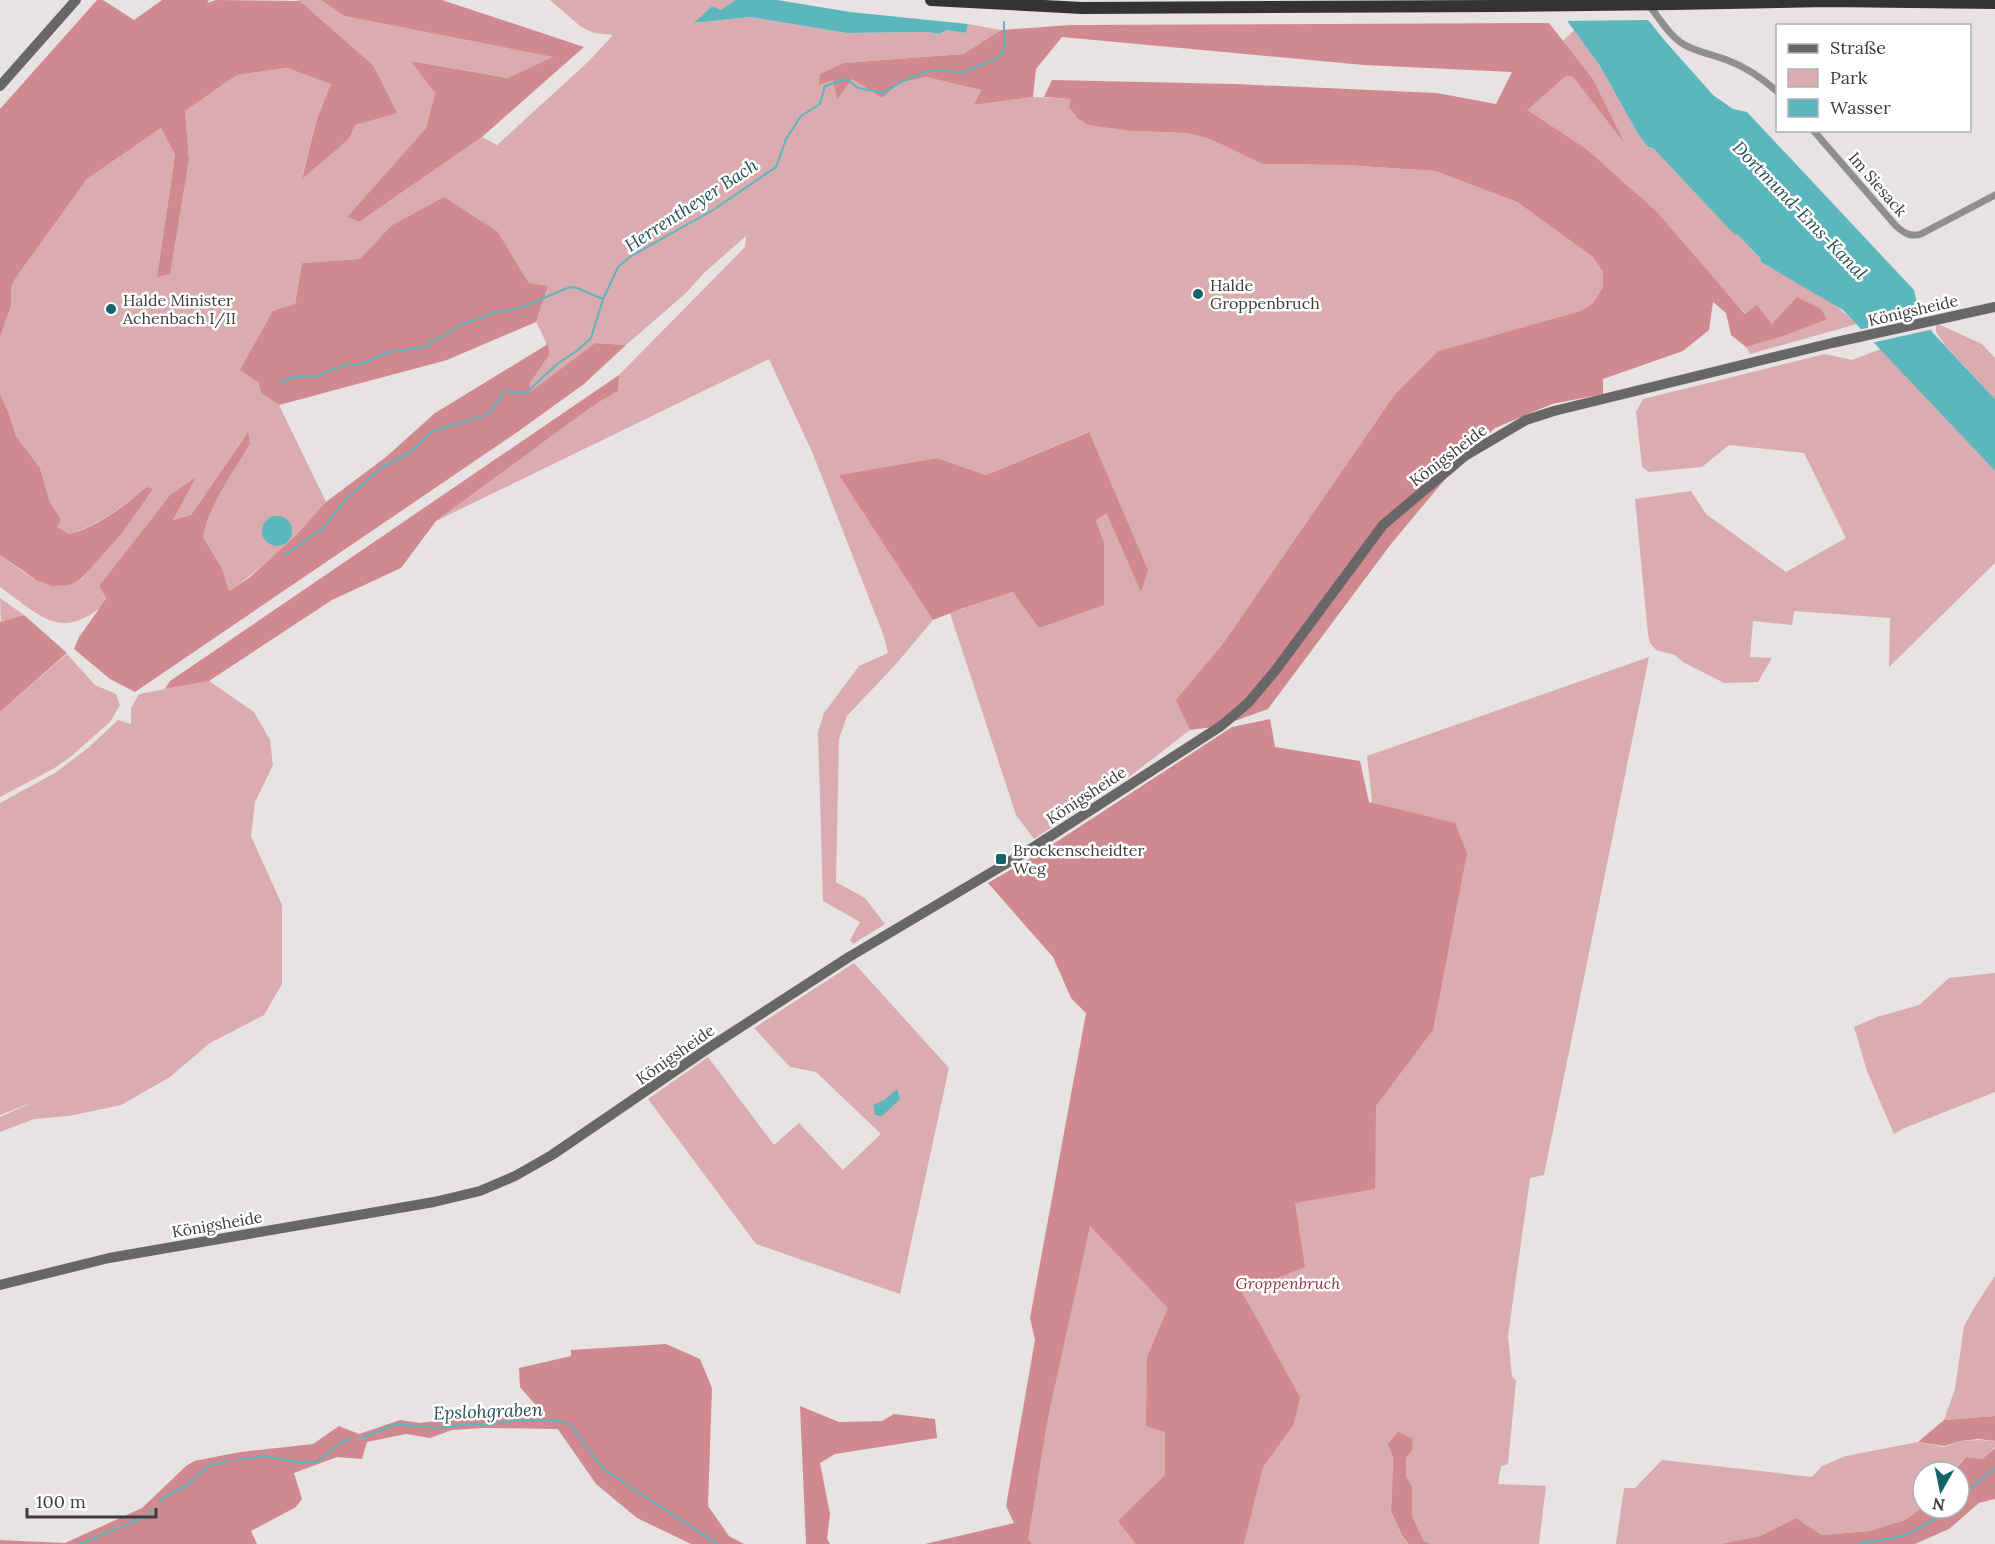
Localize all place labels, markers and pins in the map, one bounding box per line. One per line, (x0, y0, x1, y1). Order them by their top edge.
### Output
place label: Halde Groppenbruch (1210, 275, 1320, 313)
marker: Halde Groppenbruch (1191, 287, 1205, 301)
place label: Halde Minister Achenbach I/II (122, 290, 236, 329)
marker: Halde Minister Achenbach I/II (104, 302, 118, 316)
place label: Brockenscheidter Weg (1013, 840, 1144, 878)
marker: Brockenscheidter Weg (994, 852, 1008, 866)

